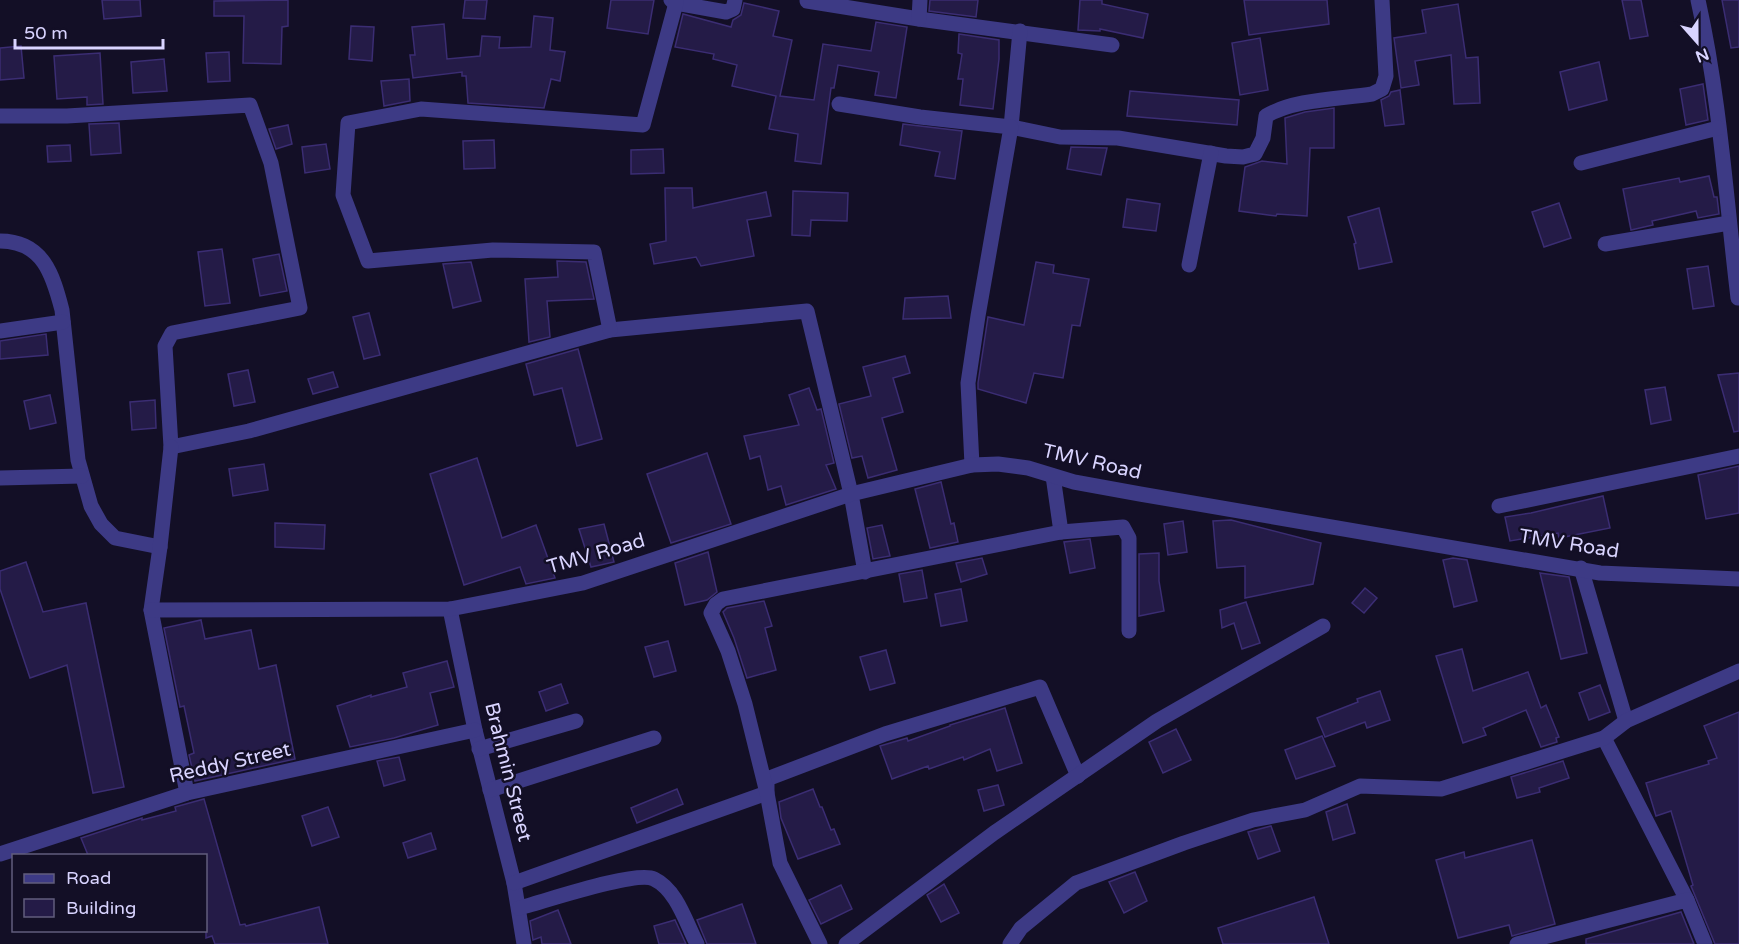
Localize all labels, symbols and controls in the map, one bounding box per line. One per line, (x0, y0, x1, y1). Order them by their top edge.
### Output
scale bar (15, 12, 164, 50)
north arrow (1667, 12, 1727, 72)
text: 50 m (24, 22, 68, 44)
text: N (1692, 43, 1712, 67)
street label: TMV Road (1040, 439, 1144, 485)
street label: TMV Road (1517, 524, 1621, 564)
street label: TMV Road (544, 529, 648, 579)
street label: Brahmin Street (479, 700, 537, 844)
street label: Reddy Street (167, 737, 293, 789)
legend (12, 854, 207, 932)
text: Road (66, 867, 111, 889)
text: Building (66, 897, 136, 919)

